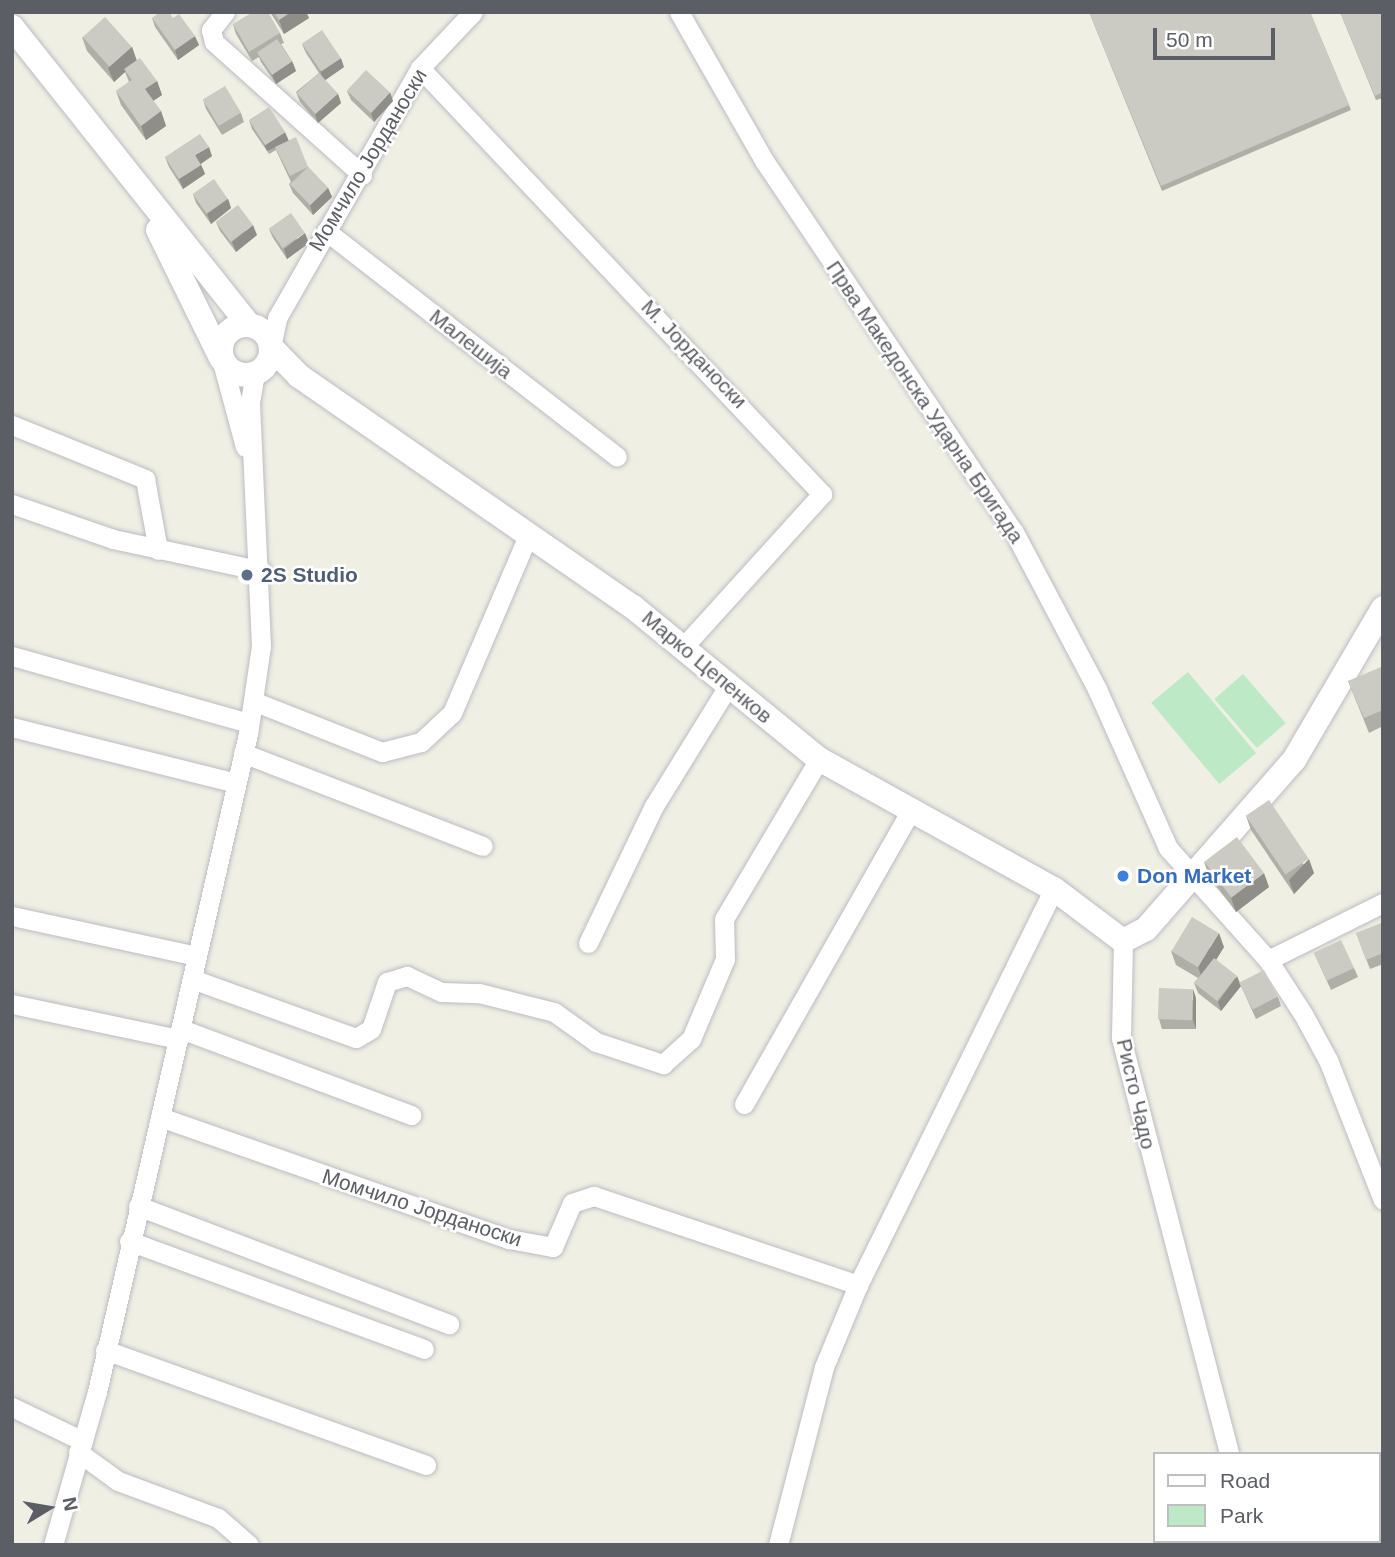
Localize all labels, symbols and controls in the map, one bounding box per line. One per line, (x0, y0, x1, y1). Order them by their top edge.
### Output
scale bar (1157, 14, 1280, 58)
text: 50 m (1166, 28, 1213, 51)
street label: Момчило Јорданоски (304, 64, 432, 256)
street label: Прва Македонска Ударна Бригада (821, 256, 1029, 548)
street label: М. Јорданоски (636, 294, 752, 414)
street label: Малешија (425, 304, 517, 384)
place label: 2S Studio (261, 562, 358, 588)
marker: 2S Studio (239, 567, 255, 583)
street label: Марко Цепенков (637, 605, 777, 729)
place label: Don Market (1137, 863, 1251, 889)
marker: Don Market (1115, 868, 1131, 884)
street label: Ристо Чадо (1111, 1036, 1161, 1152)
street label: Момчило Јорданоски (319, 1164, 525, 1252)
legend (1154, 1452, 1381, 1543)
text: Road (1220, 1469, 1270, 1492)
north arrow (14, 1473, 84, 1543)
text: N (58, 1495, 82, 1513)
text: Park (1220, 1504, 1263, 1527)

